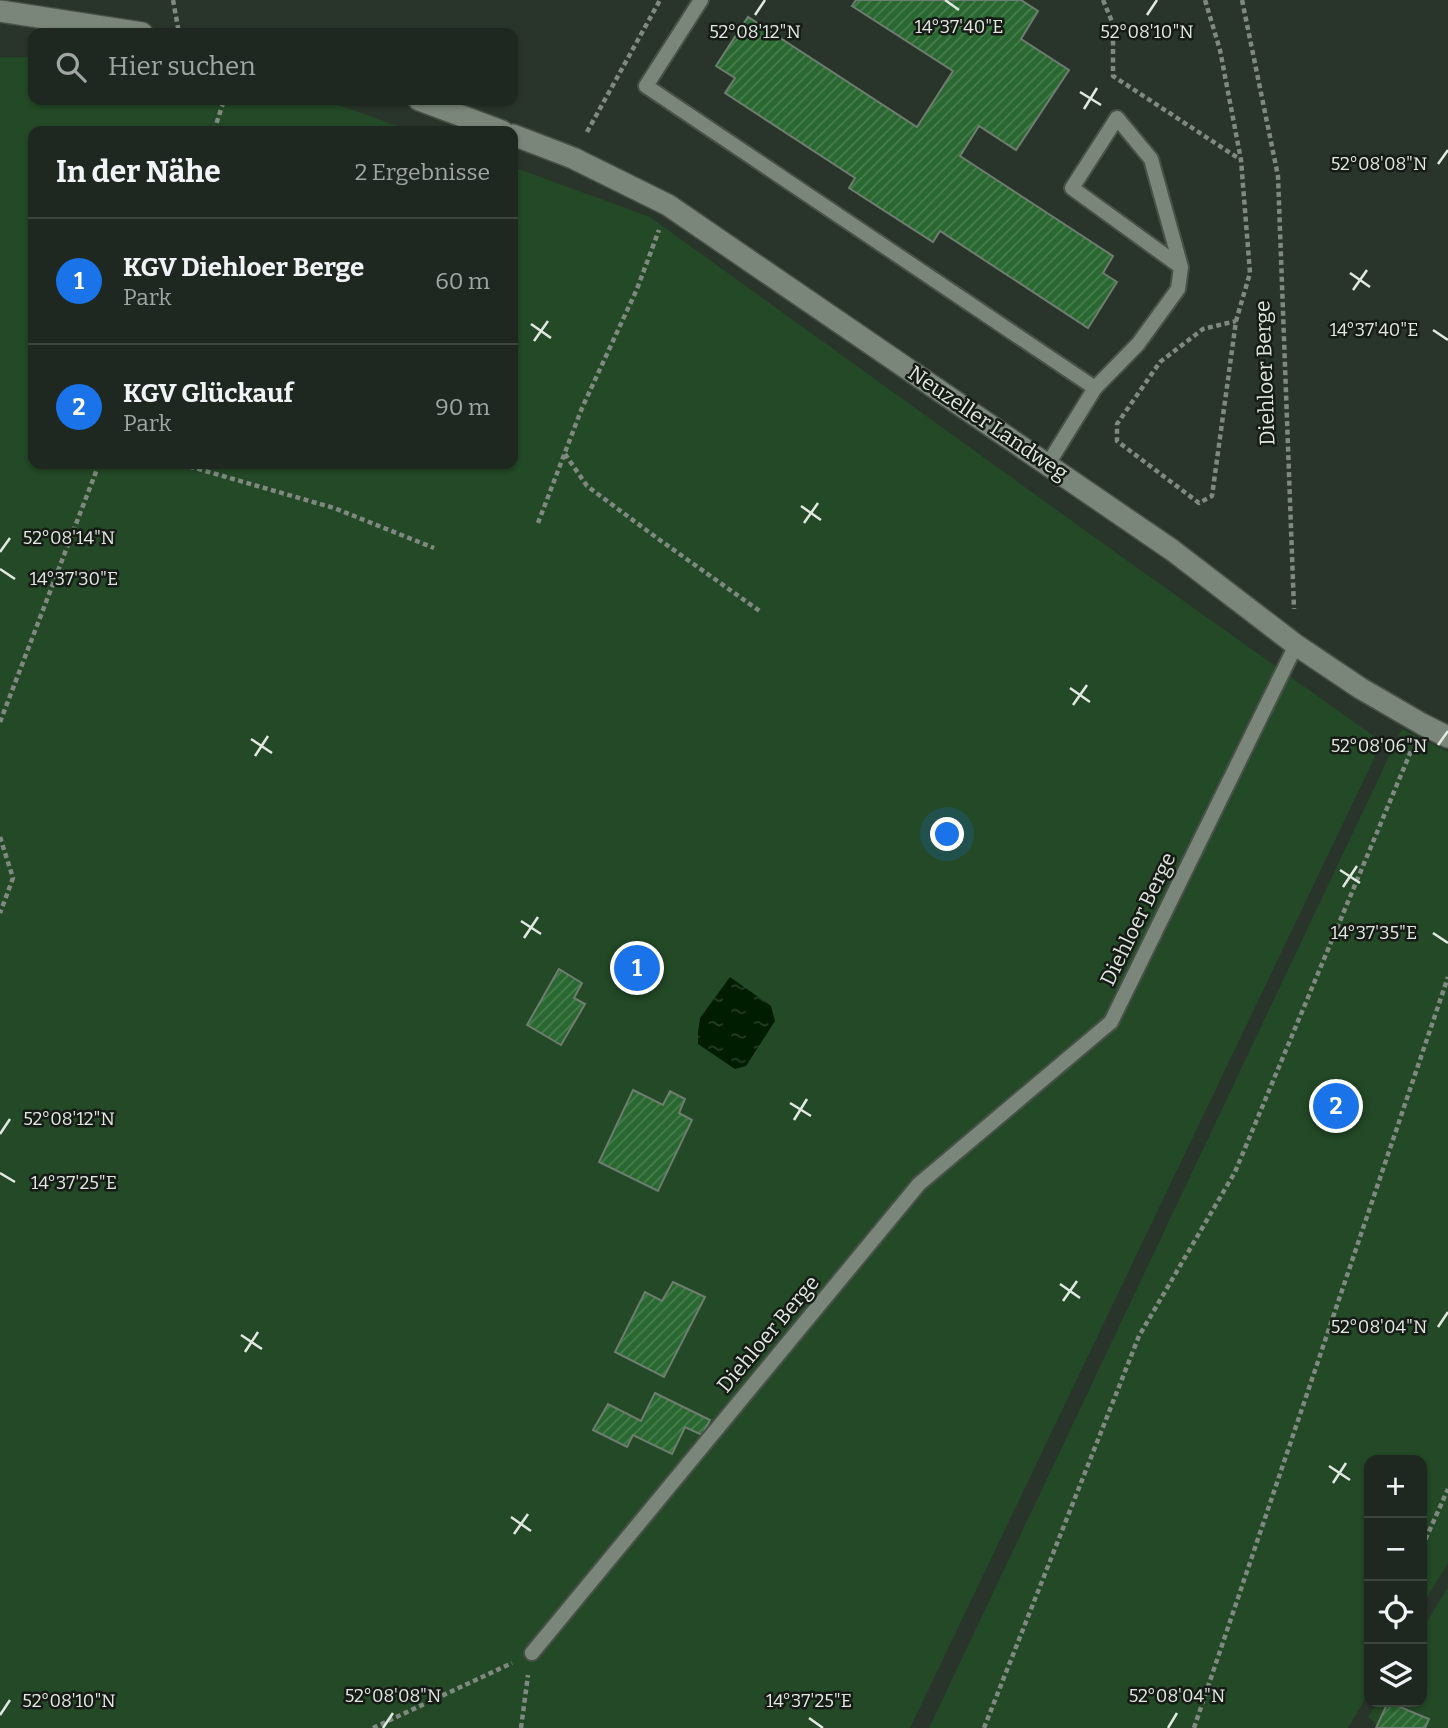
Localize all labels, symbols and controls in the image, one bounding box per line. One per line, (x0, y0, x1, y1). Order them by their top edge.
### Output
text: 14°37'40"E (915, 16, 1003, 38)
text: 52°08'12"N (709, 21, 801, 43)
text: 52°08'10"N (1100, 21, 1194, 43)
search box (28, 28, 518, 105)
icon: search (52, 48, 90, 86)
text: Hier suchen (108, 51, 256, 82)
text: 52°08'08"N (1331, 153, 1427, 175)
text: In der Nähe (56, 154, 221, 190)
text: 2 Ergebnisse (355, 158, 490, 186)
text: KGV Diehloer Berge (123, 252, 364, 283)
text: 1 (74, 267, 84, 295)
text: 60 m (435, 267, 490, 295)
text: Park (123, 283, 172, 311)
street label: Diehloer Berge (1249, 300, 1281, 446)
text: 14°37'40"E (1330, 319, 1418, 341)
street label: Neuzeller Landweg (903, 360, 1073, 486)
text: KGV Glückauf (123, 378, 293, 409)
text: 2 (73, 393, 85, 421)
text: 90 m (435, 393, 490, 421)
text: Park (123, 409, 172, 437)
text: 52°08'14"N (23, 527, 115, 549)
text: 14°37'30"E (30, 568, 118, 590)
text: 52°08'06"N (1331, 735, 1427, 757)
your location (930, 817, 964, 851)
street label: Diehloer Berge (1094, 848, 1182, 990)
text: 14°37'35"E (1331, 922, 1417, 944)
pin: 1 (614, 942, 660, 994)
pin: 2 (1313, 1080, 1359, 1132)
text: 52°08'12"N (23, 1108, 115, 1130)
text: 14°37'25"E (31, 1172, 117, 1194)
street label: Diehloer Berge (711, 1270, 825, 1398)
text: 52°08'04"N (1331, 1316, 1427, 1338)
map controls (1364, 1455, 1427, 1707)
button: + (1364, 1455, 1427, 1518)
button: − (1364, 1518, 1427, 1581)
button: locate (1364, 1581, 1427, 1644)
button: layers (1364, 1644, 1427, 1707)
text: 52°08'08"N (345, 1685, 441, 1707)
text: 52°08'04"N (1129, 1685, 1225, 1707)
text: 52°08'10"N (22, 1690, 116, 1712)
text: 14°37'25"E (766, 1690, 852, 1712)

